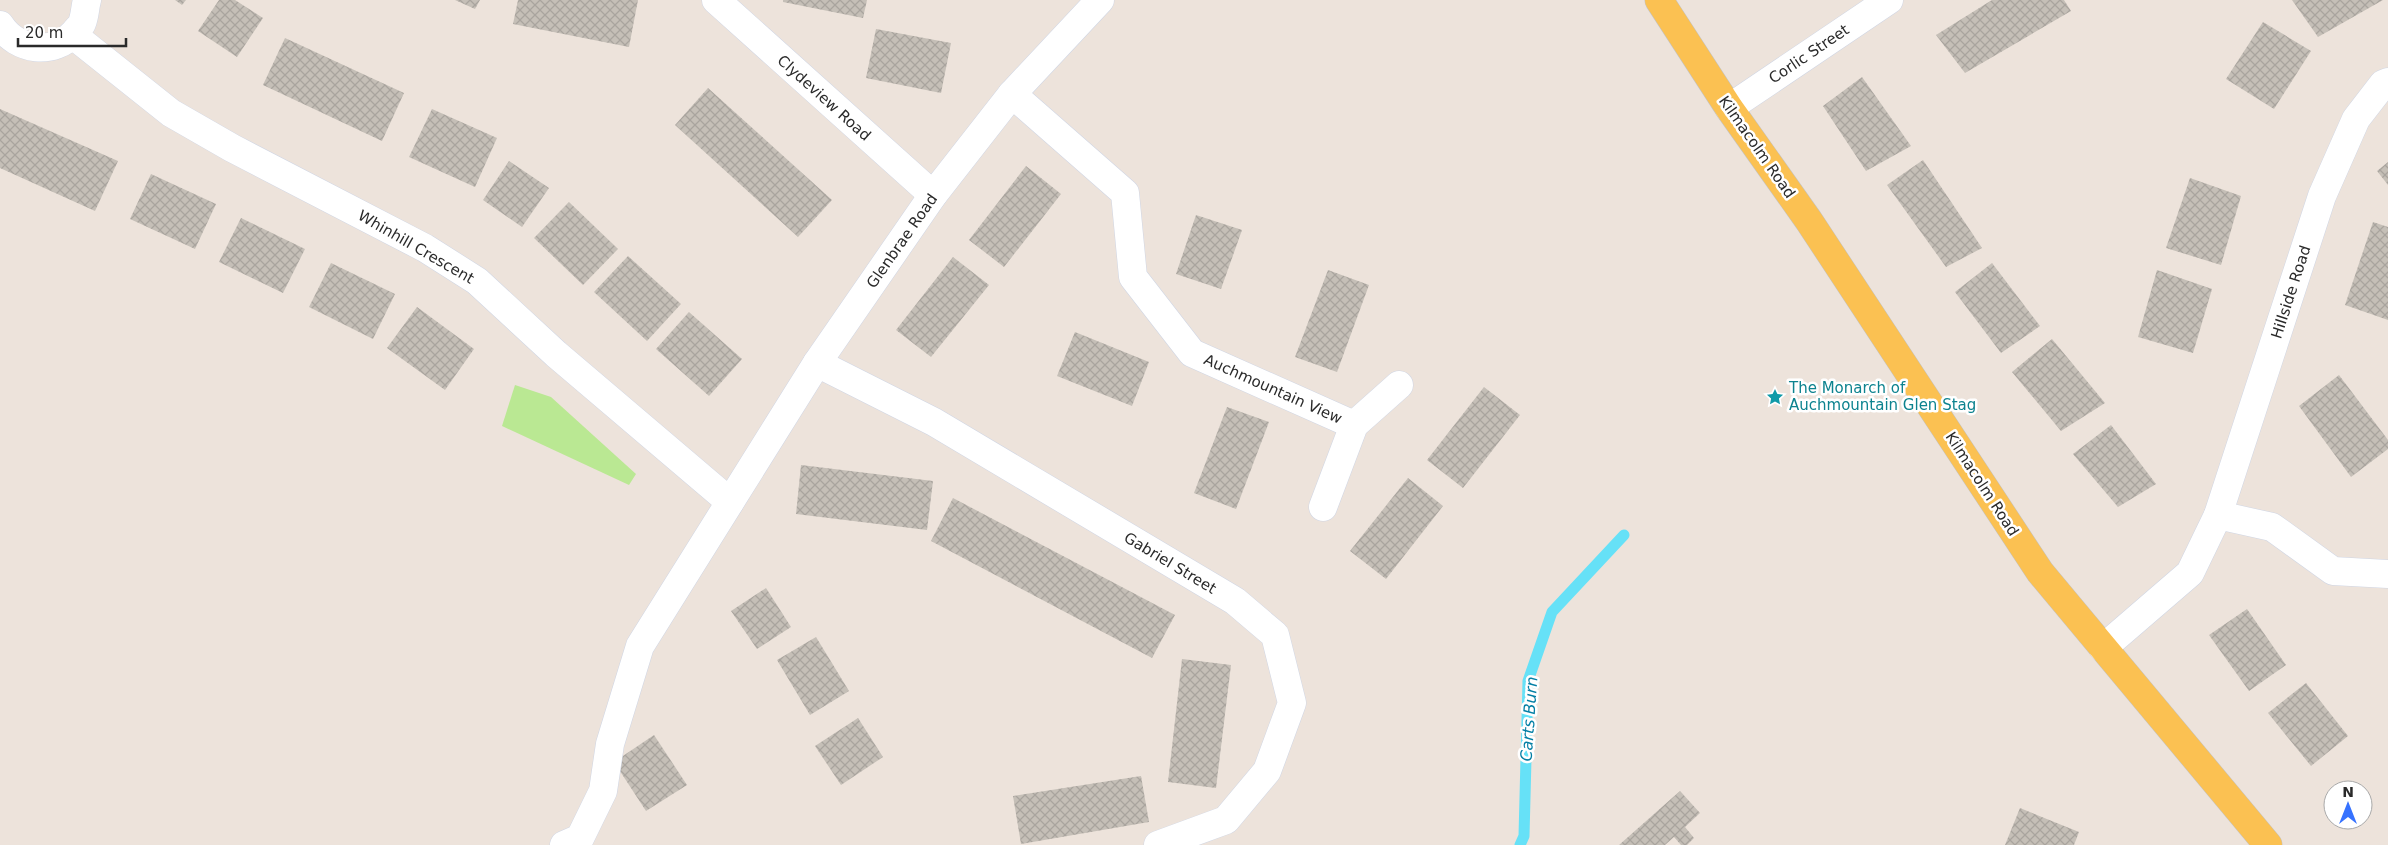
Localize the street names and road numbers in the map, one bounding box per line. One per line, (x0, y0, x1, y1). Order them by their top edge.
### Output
street label: Corlic Street (1766, 21, 1853, 87)
street label: Clydeview Road (774, 51, 874, 145)
street label: Kilmacolm Road (1715, 92, 1799, 202)
street label: Glenbrae Road (863, 190, 941, 292)
street label: Whinhill Crescent (355, 206, 477, 288)
street label: Hillside Road (2267, 243, 2315, 341)
street label: Auchmountain View (1201, 350, 1345, 428)
street label: Kilmacolm Road (1942, 429, 2022, 539)
street label: Gabriel Street (1121, 528, 1219, 598)

